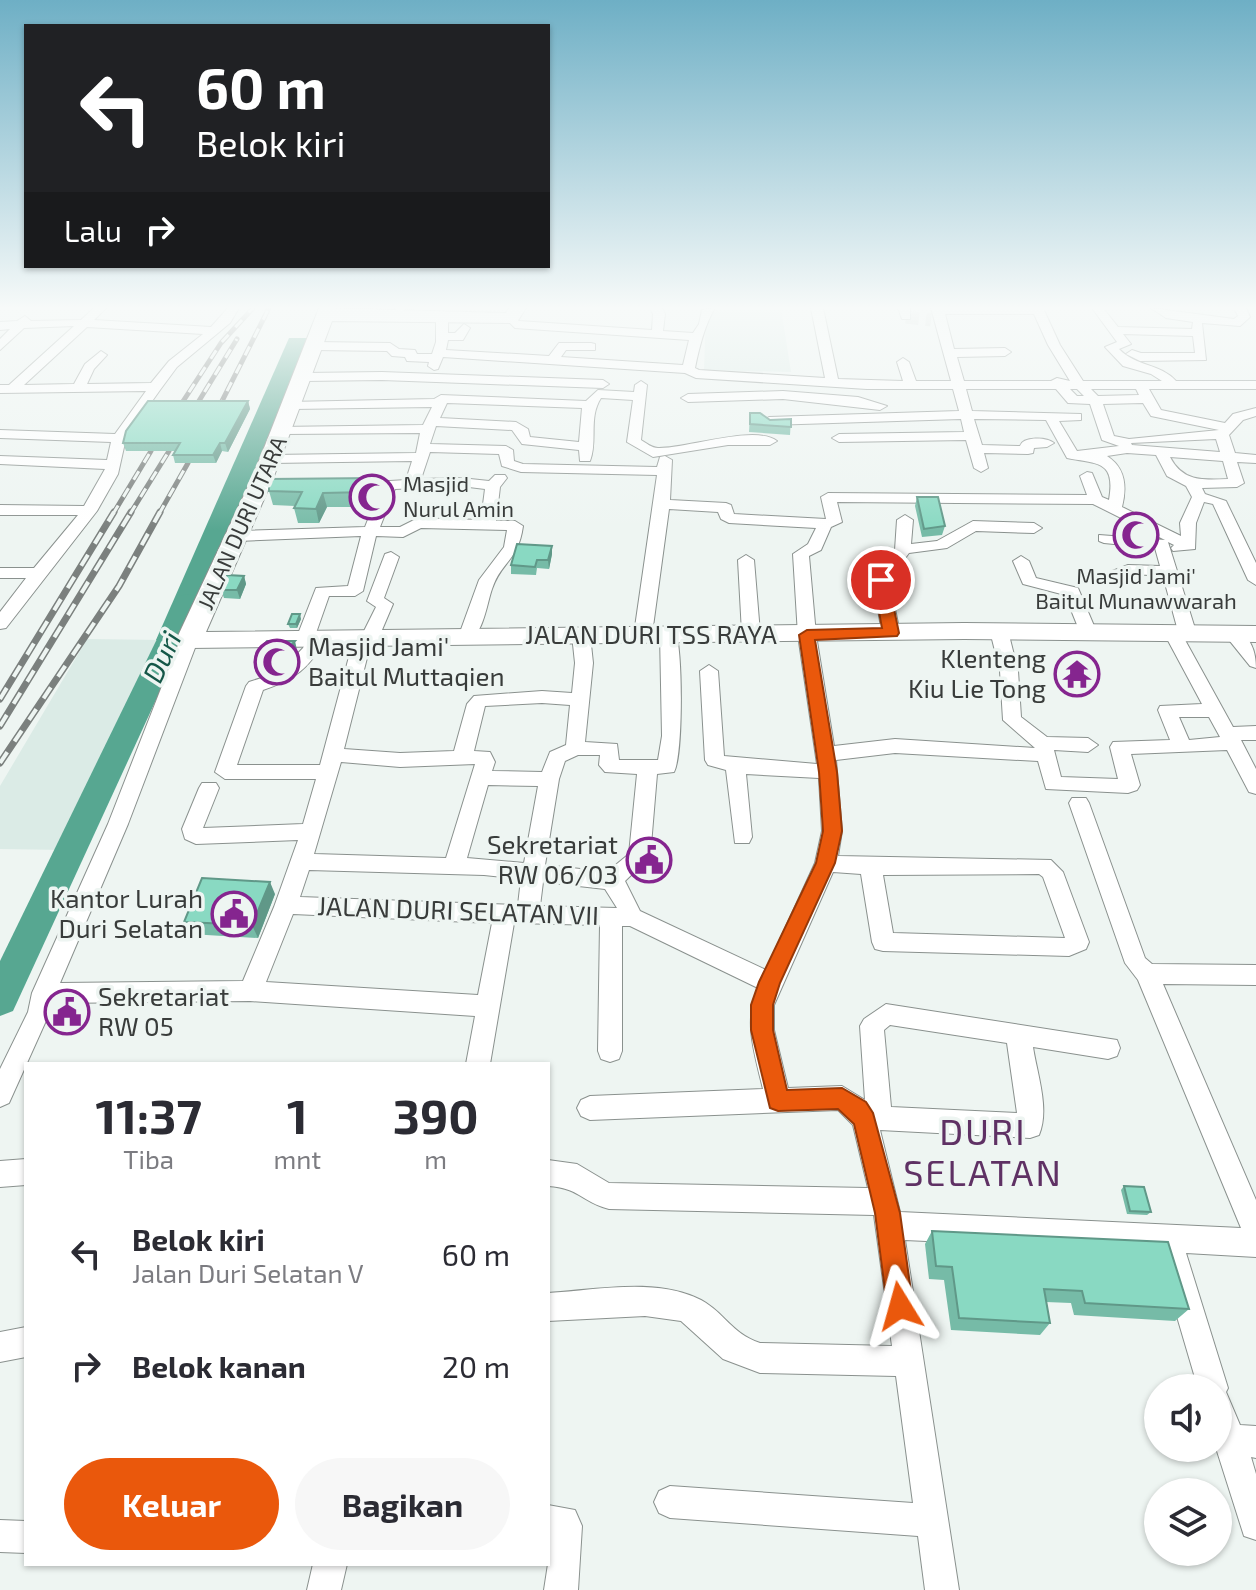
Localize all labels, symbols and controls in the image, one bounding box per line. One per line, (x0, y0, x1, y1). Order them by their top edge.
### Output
text: 60 m (196, 53, 326, 120)
icon: left (64, 56, 168, 160)
text: Belok kiri (196, 121, 345, 164)
icon: right (138, 208, 182, 252)
text: Lalu (64, 212, 122, 248)
street label: JALAN DURI UTARA (191, 432, 291, 613)
place label: Masjid Nurul Amin (403, 470, 514, 521)
mosque icon: Masjid Nurul Amin (348, 473, 396, 521)
mosque icon: Masjid Jami' Baitul Munawwarah (1112, 511, 1160, 559)
pin (847, 546, 915, 614)
icon: arrive (859, 558, 903, 602)
place label: Masjid Jami' Baitul Munawwarah (1035, 562, 1237, 613)
street label: JALAN DURI TSS RAYA (525, 618, 777, 649)
water label: Duri (135, 626, 188, 688)
place label: Masjid Jami' Baitul Muttaqien (308, 630, 504, 691)
mosque icon: Masjid Jami' Baitul Muttaqien (253, 638, 301, 686)
place label: Klenteng Kiu Lie Tong (908, 642, 1046, 703)
temple icon: Klenteng Kiu Lie Tong (1053, 650, 1101, 698)
place label: Sekretariat RW 06/03 (487, 828, 618, 889)
public building icon: Sekretariat RW 06/03 (625, 836, 673, 884)
place label: Kantor Lurah Duri Selatan (50, 882, 203, 943)
street label: JALAN DURI SELATAN VII (317, 889, 599, 930)
public building icon: Kantor Lurah Duri Selatan (210, 890, 258, 938)
place label: Sekretariat RW 05 (98, 980, 229, 1041)
public building icon: Sekretariat RW 05 (43, 988, 91, 1036)
text: 11:37 (96, 1086, 202, 1144)
text: 1 (287, 1086, 308, 1144)
text: 390 (393, 1086, 479, 1144)
district label: DURI SELATAN (903, 1109, 1063, 1193)
text: Tiba (123, 1143, 174, 1174)
text: mnt (273, 1143, 321, 1174)
text: m (424, 1143, 447, 1174)
text: Belok kiri (132, 1221, 265, 1257)
icon: left (64, 1232, 108, 1276)
text: 60 m (442, 1236, 510, 1272)
text: Jalan Duri Selatan V (132, 1257, 364, 1288)
position arrow (858, 1264, 942, 1348)
icon: right (64, 1344, 108, 1388)
text: Belok kanan (132, 1348, 306, 1384)
text: 20 m (442, 1348, 510, 1384)
map controls (1144, 1374, 1232, 1566)
button: sound (1144, 1374, 1232, 1462)
button: Keluar (64, 1458, 279, 1550)
button: Bagikan (295, 1458, 510, 1550)
button: layers (1144, 1478, 1232, 1566)

